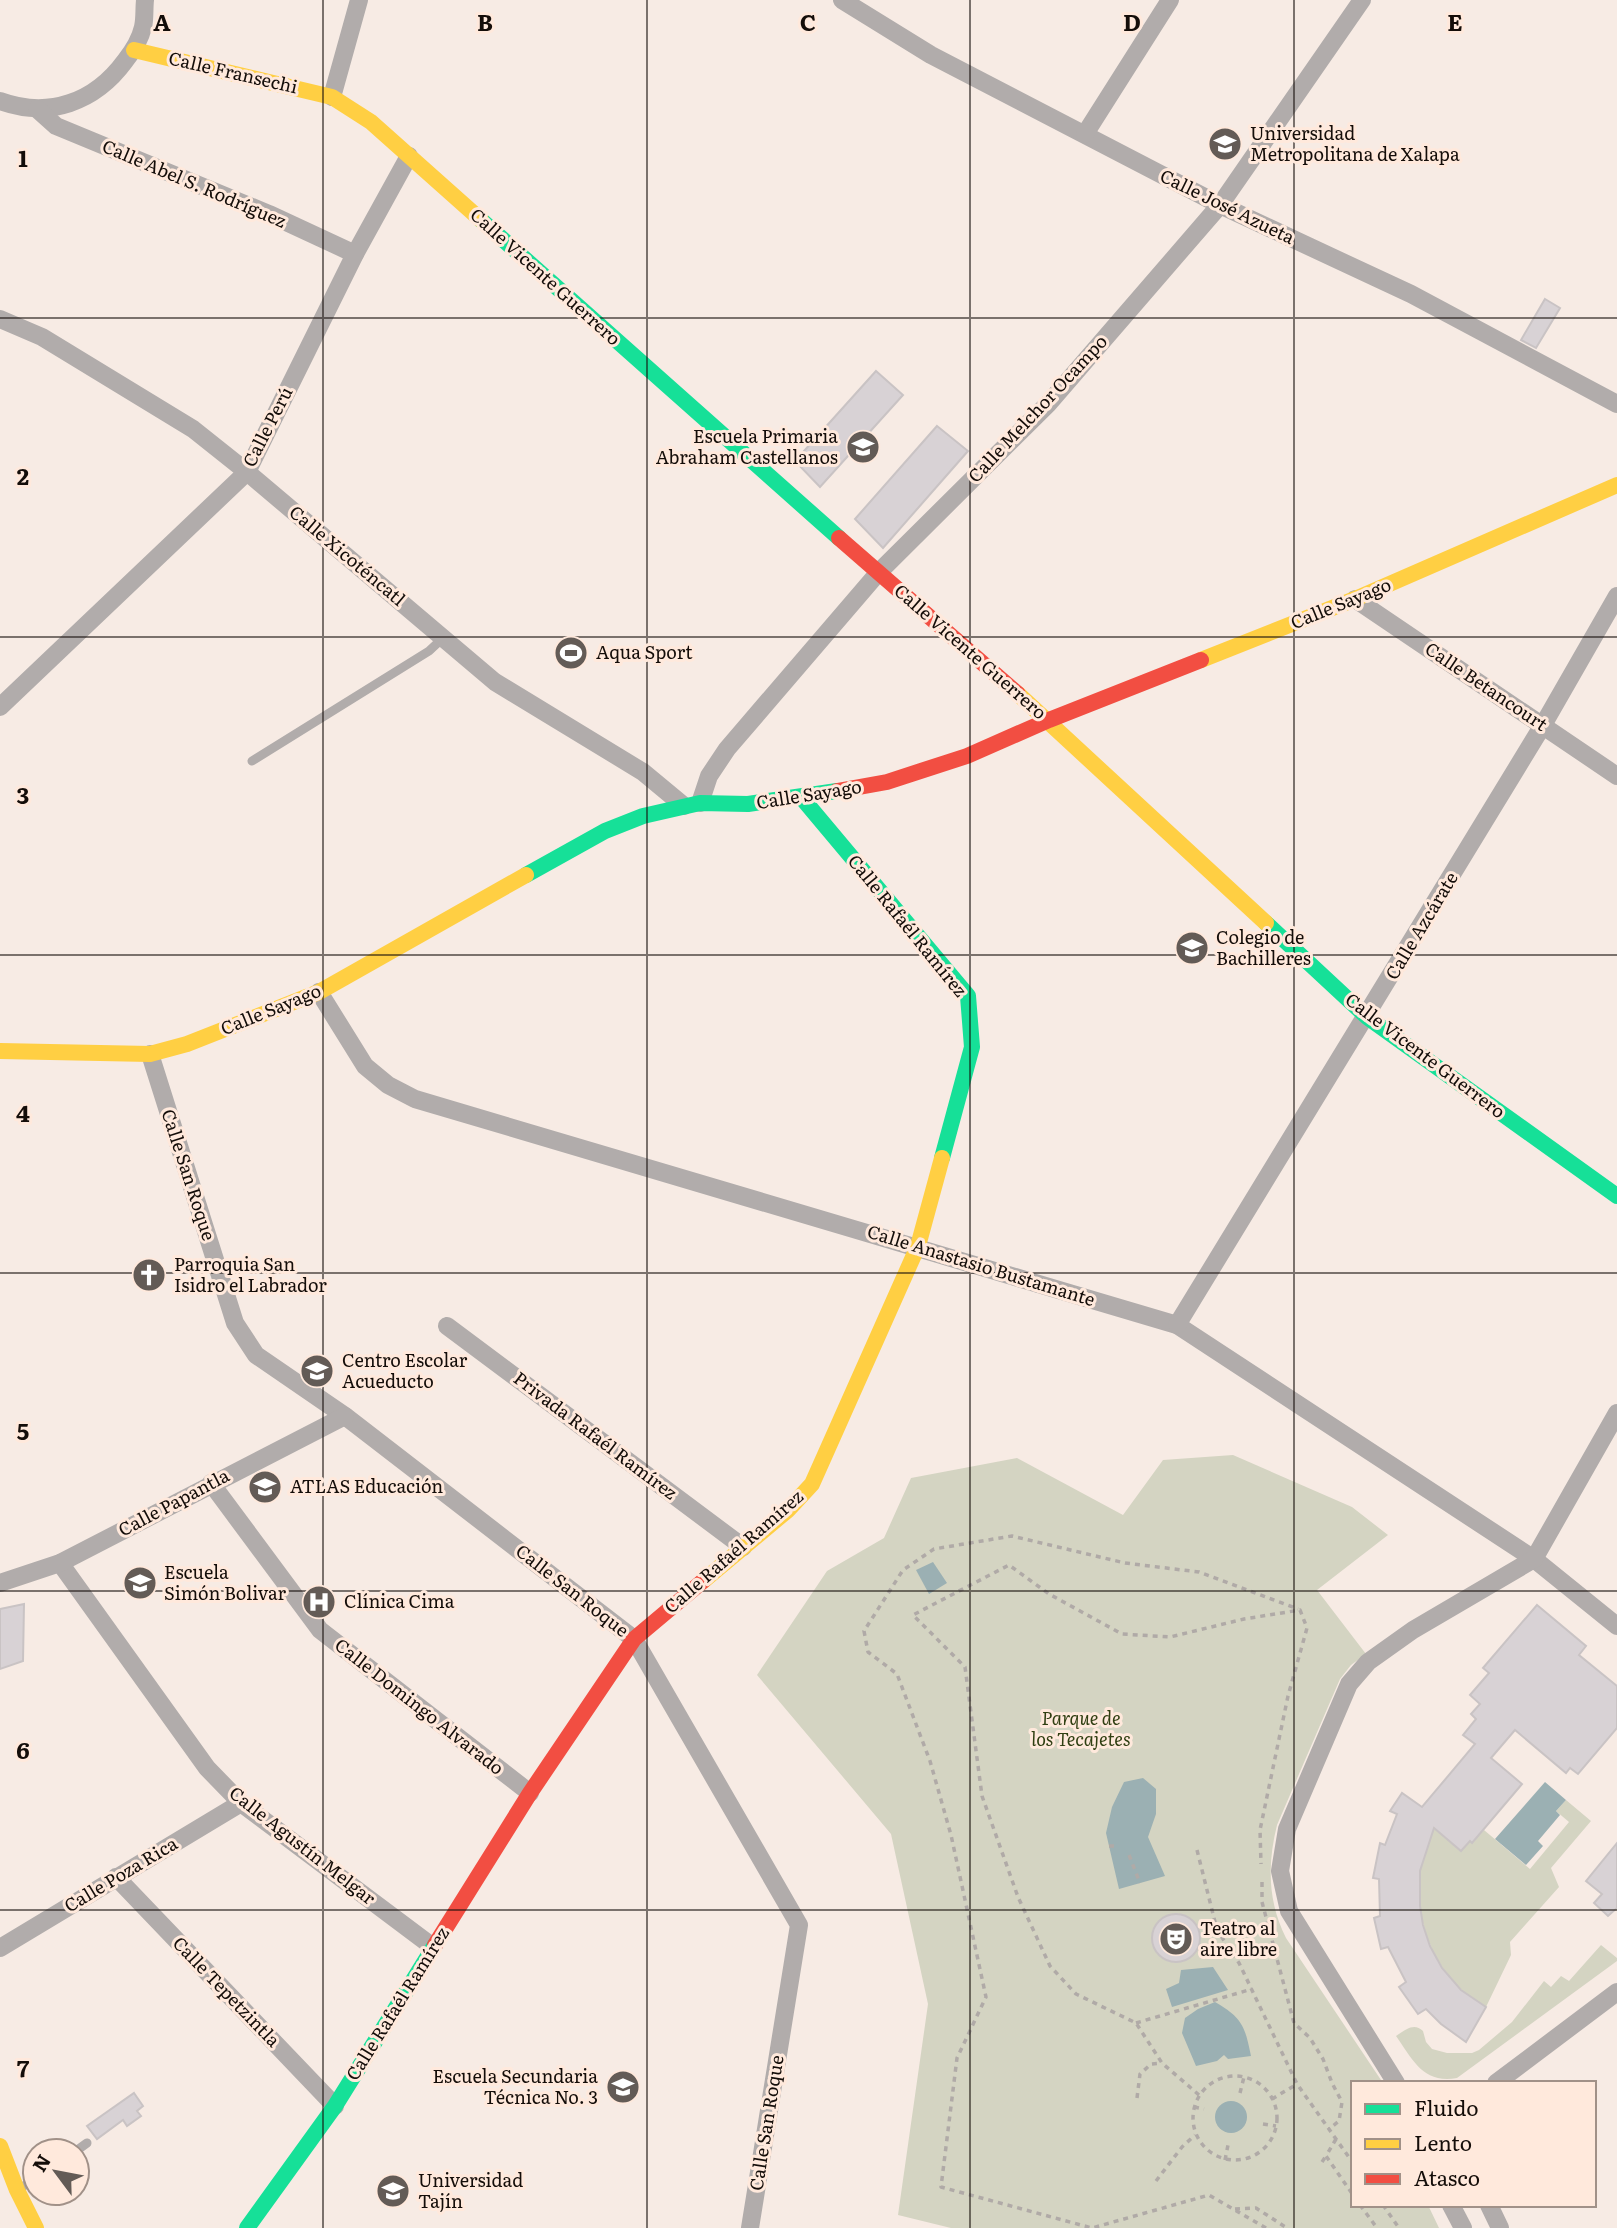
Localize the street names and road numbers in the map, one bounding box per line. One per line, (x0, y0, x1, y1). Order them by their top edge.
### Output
street label: Calle Fransechi (166, 44, 301, 100)
street label: Calle Abel S. Rodríguez (98, 132, 291, 234)
street label: Calle José Azueta (1156, 161, 1300, 250)
street label: Calle Vicente Guerrero (465, 201, 627, 351)
street label: Calle Melchor Ocampo (961, 328, 1113, 488)
street label: Calle Perú (235, 381, 298, 471)
street label: Calle Xicoténcatl (284, 498, 412, 612)
street label: Calle Sayago (1286, 570, 1395, 635)
street label: Calle Vicente Guerrero (889, 577, 1053, 725)
street label: Calle Betancourt (1420, 635, 1554, 737)
street label: Calle Sayago (754, 772, 863, 815)
street label: Calle Rafaél Ramírez (842, 848, 974, 1002)
street label: Calle Azcárate (1378, 866, 1464, 984)
street label: Calle Sayago (216, 976, 325, 1041)
street label: Calle Vicente Guerrero (1340, 985, 1512, 1124)
street label: Calle San Roque (155, 1105, 223, 1244)
street label: Calle Anastasio Bustamante (864, 1217, 1099, 1312)
street label: Privada Rafaél Ramírez (508, 1364, 684, 1506)
street label: Calle Papantla (113, 1461, 234, 1542)
street label: Calle Rafaél Ramírez (658, 1483, 809, 1619)
street label: Calle San Roque (511, 1537, 635, 1643)
street label: Calle Domingo Alvarado (330, 1631, 510, 1781)
street label: Calle Agustín Melgar (224, 1779, 382, 1911)
street label: Calle Poza Rica (58, 1829, 182, 1918)
street label: Calle Rafaél Ramírez (338, 1921, 455, 2085)
street label: Calle Tepetzintla (167, 1930, 287, 2053)
street label: Calle San Roque (741, 2053, 790, 2193)

